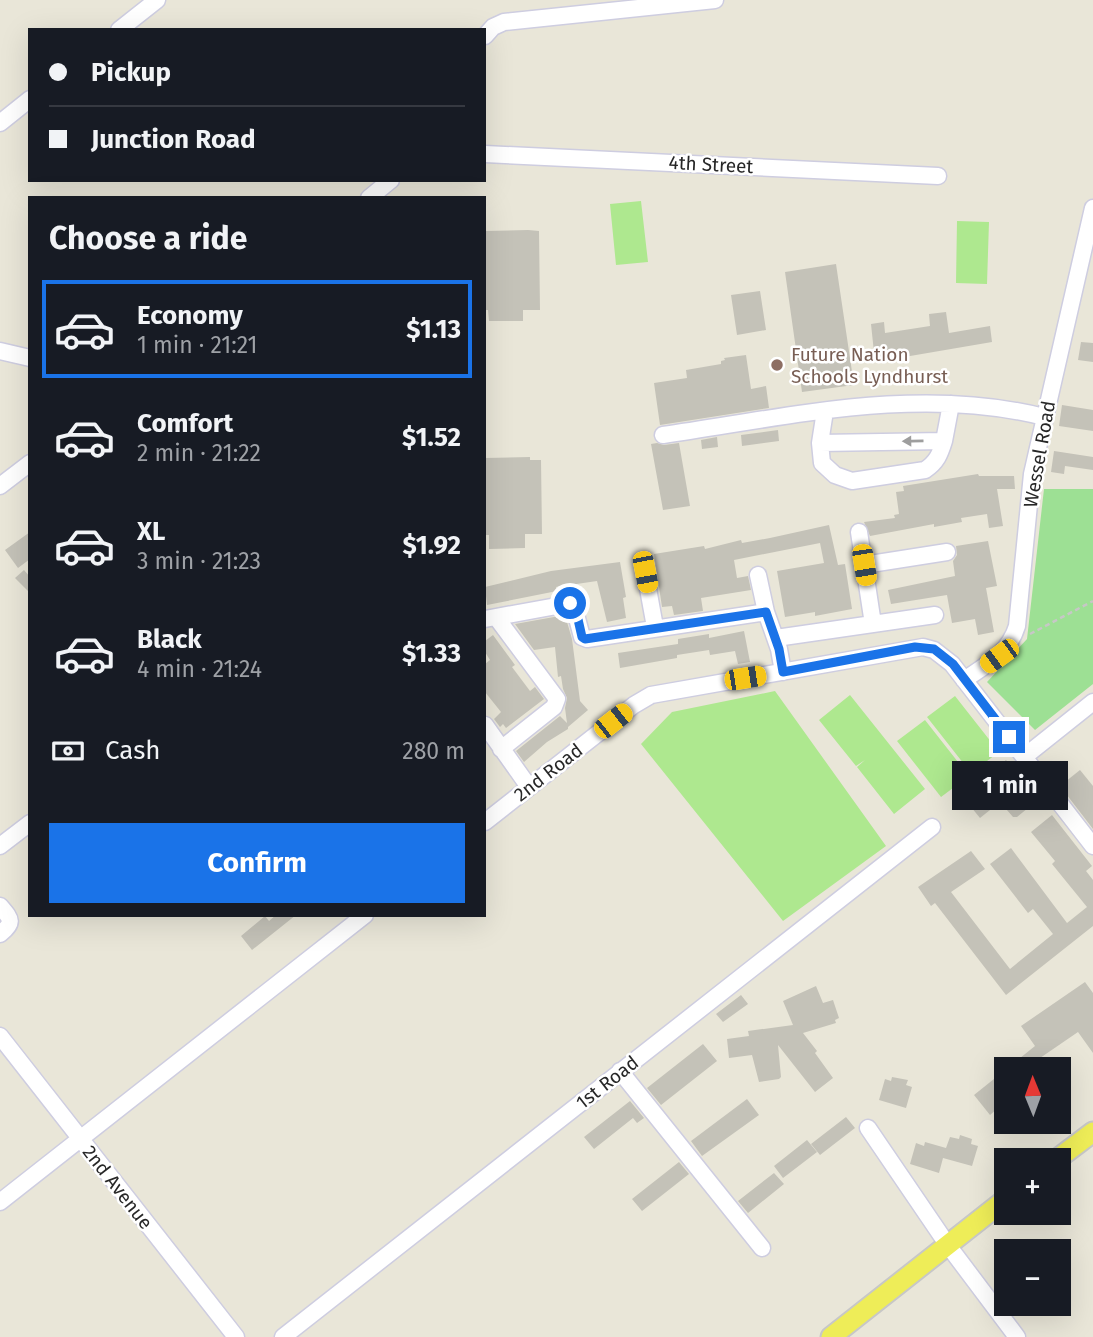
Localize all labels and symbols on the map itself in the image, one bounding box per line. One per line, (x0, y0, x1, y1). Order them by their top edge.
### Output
street label: 4th Street (668, 151, 754, 178)
place label: Future Nation Schools Lyndhurst (791, 343, 948, 388)
marker: Future Nation Schools Lyndhurst (769, 357, 785, 373)
street label: Wessel Road (1019, 399, 1060, 509)
one-way arrow (901, 435, 923, 447)
car (851, 543, 878, 587)
car (631, 549, 660, 595)
route start (554, 587, 586, 619)
car (976, 635, 1023, 677)
car (723, 664, 768, 692)
car (590, 700, 637, 742)
route end (993, 721, 1025, 753)
street label: 2nd Road (509, 738, 587, 806)
callout: 1 min (951, 762, 1067, 810)
street label: 1st Road (572, 1051, 643, 1114)
north arrow (994, 1057, 1071, 1134)
street label: 2nd Avenue (78, 1141, 157, 1234)

